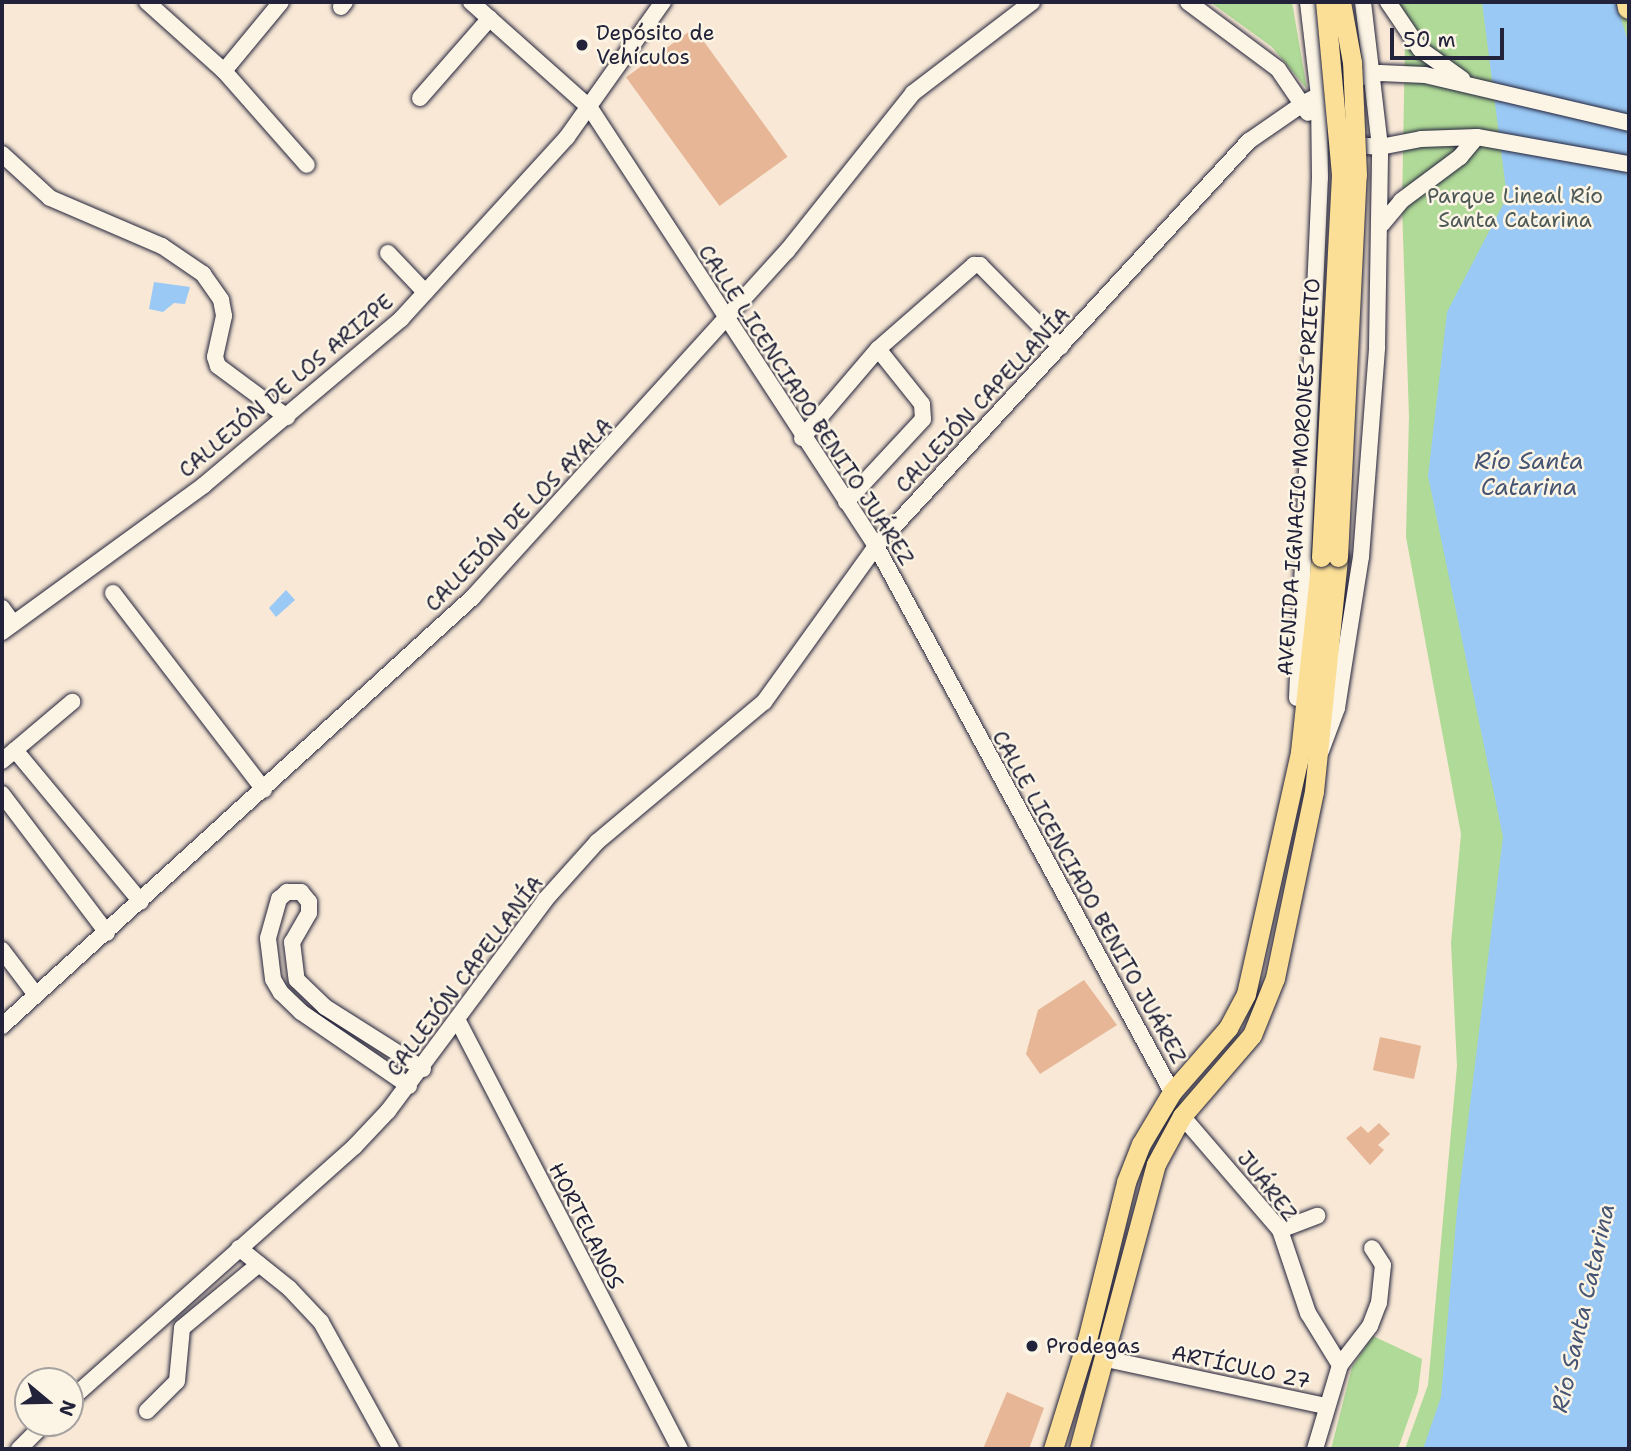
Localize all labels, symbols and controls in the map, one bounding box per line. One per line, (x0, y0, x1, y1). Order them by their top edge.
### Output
scale bar (1393, 14, 1507, 58)
place label: Depósito de Vehículos (596, 20, 715, 70)
text: 50 m (1403, 26, 1456, 54)
marker: Depósito de Vehículos (574, 37, 590, 53)
park label: Parque Lineal Río Santa Catarina (1427, 183, 1603, 233)
street label: CALLE LICENCIADO BENITO JUÁREZ (693, 240, 919, 570)
street label: AVENIDA IGNACIO MORONES PRIETO (1273, 277, 1325, 677)
street label: CALLEJÓN DE LOS ARIZPE (174, 289, 398, 483)
street label: CALLEJÓN CAPELLANÍA (890, 302, 1076, 498)
street label: CALLEJÓN DE LOS AYALA (420, 413, 618, 617)
water label: Río Santa Catarina (1475, 447, 1583, 501)
street label: CALLE LICENCIADO BENITO JUÁREZ (987, 726, 1191, 1068)
street label: CALLEJÓN CAPELLANÍA (381, 871, 549, 1081)
street label: JUÁREZ (1232, 1146, 1302, 1226)
street label: HORTELANOS (543, 1159, 629, 1293)
water label: Río Santa Catarina (1546, 1201, 1620, 1415)
place label: Prodegas (1046, 1333, 1140, 1359)
marker: Prodegas (1024, 1338, 1040, 1354)
street label: ARTÍCULO 27 (1169, 1340, 1313, 1394)
north arrow (14, 1367, 84, 1437)
text: N (53, 1397, 82, 1420)

